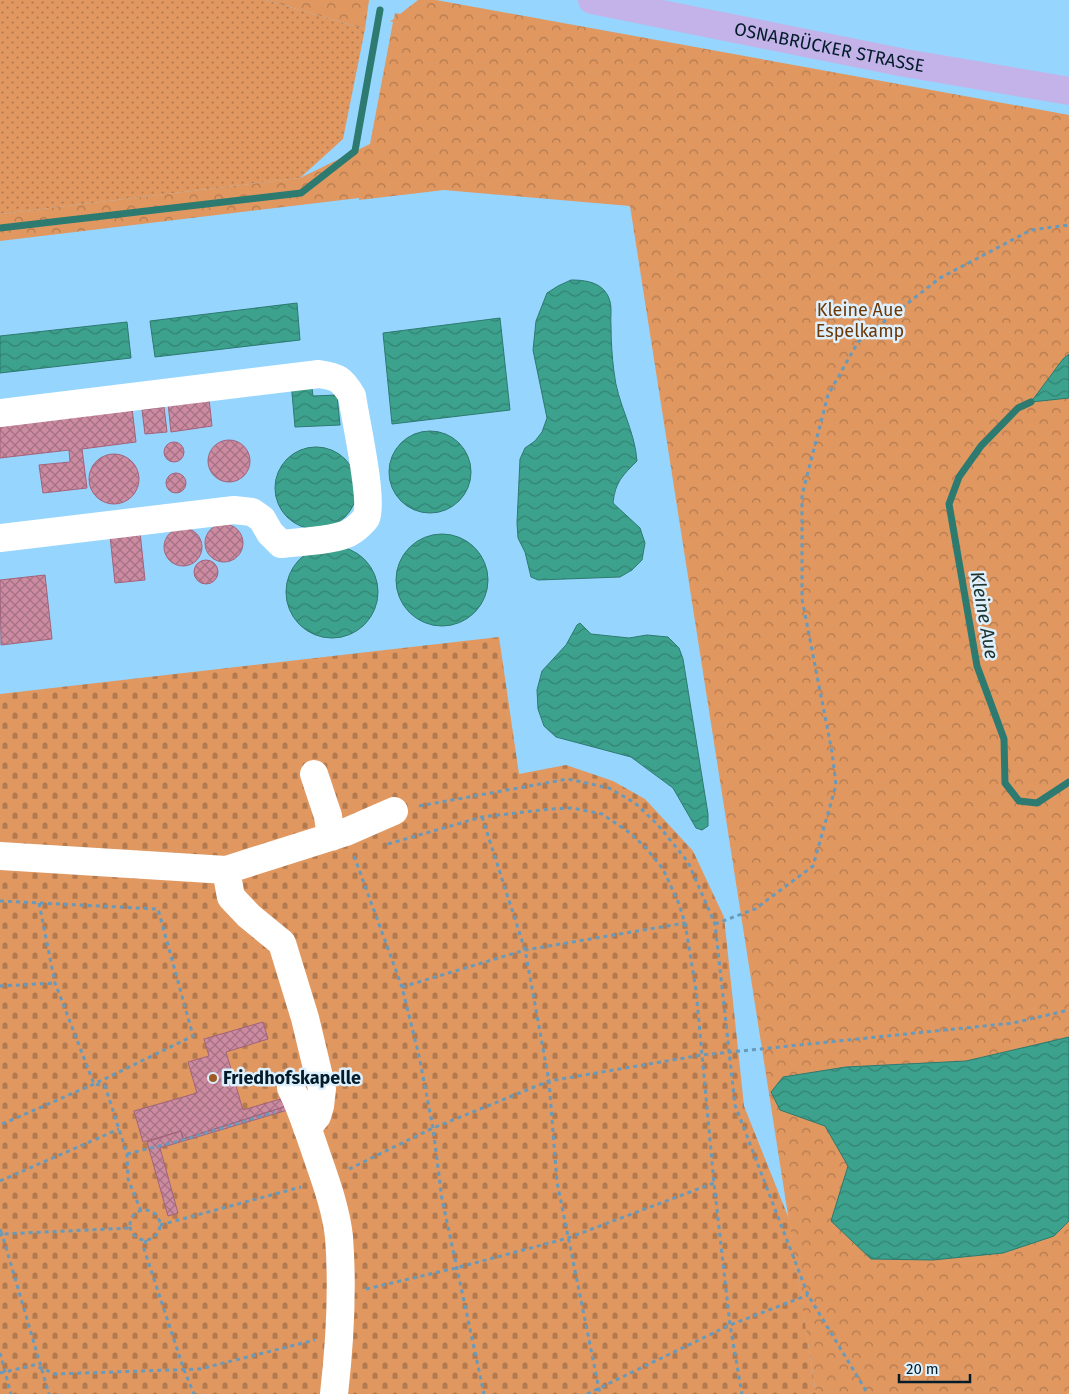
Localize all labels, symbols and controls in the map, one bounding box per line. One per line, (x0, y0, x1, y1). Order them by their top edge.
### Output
street label: OSNABRÜCKER STRASSE (732, 18, 926, 77)
park label: Kleine Aue Espelkamp (816, 299, 904, 342)
water label: Kleine Aue (965, 569, 1004, 661)
place label: Friedhofskapelle (223, 1067, 361, 1089)
marker: Friedhofskapelle (207, 1072, 219, 1084)
scale bar (899, 1352, 970, 1384)
text: 20 m (906, 1360, 939, 1378)

